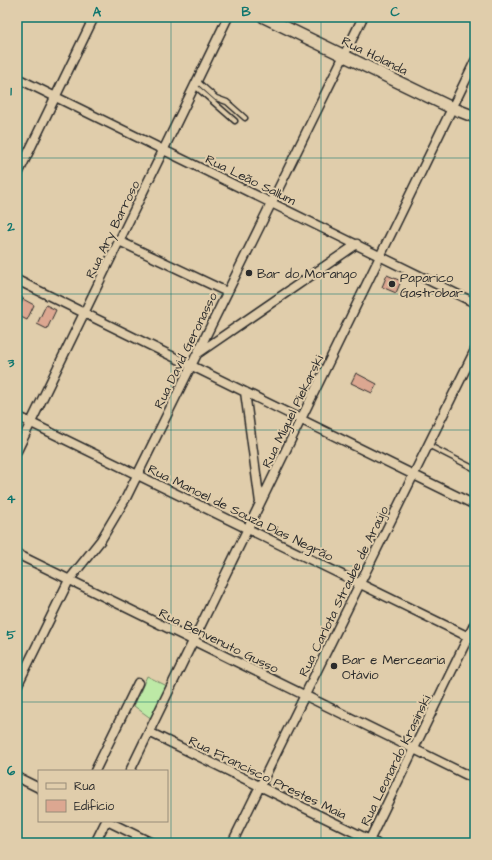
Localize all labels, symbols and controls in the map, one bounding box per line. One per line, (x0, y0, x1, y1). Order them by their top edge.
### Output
text: A (93, 3, 102, 21)
text: B (241, 3, 251, 21)
text: C (390, 3, 400, 21)
street label: Rua Holanda (339, 32, 411, 80)
text: 1 (10, 82, 12, 100)
street label: Rua Leão Sallum (202, 150, 300, 210)
street label: Rua Ary Barroso (81, 177, 146, 282)
text: 2 (6, 218, 15, 236)
place label: Bar do Morango (257, 265, 357, 284)
marker: Bar do Morango (244, 268, 254, 278)
place label: Paparico Gastrobar (400, 269, 463, 302)
marker: Paparico Gastrobar (387, 279, 397, 289)
street label: Rua David Geronasso (150, 289, 222, 412)
street label: Rua Miguel Piekarski (258, 352, 329, 471)
text: 3 (7, 354, 15, 372)
street label: Rua Manoel de Souza Dias Negrão (144, 460, 337, 567)
text: 4 (7, 490, 16, 508)
street label: Rua Carlota Straube de Araújo (295, 502, 393, 680)
street label: Rua Benvenuto Gusso (156, 604, 282, 678)
text: 5 (6, 626, 16, 644)
place label: Bar e Mercearia Otávio (342, 651, 445, 684)
marker: Bar e Mercearia Otávio (329, 661, 339, 671)
street label: Rua Leonardo Krasinski (356, 692, 435, 829)
street label: Rua Francisco Prestes Maia (186, 732, 350, 824)
text: 6 (7, 762, 16, 780)
legend (38, 770, 168, 822)
text: Rua (74, 778, 95, 795)
text: Edifício (74, 798, 114, 815)

